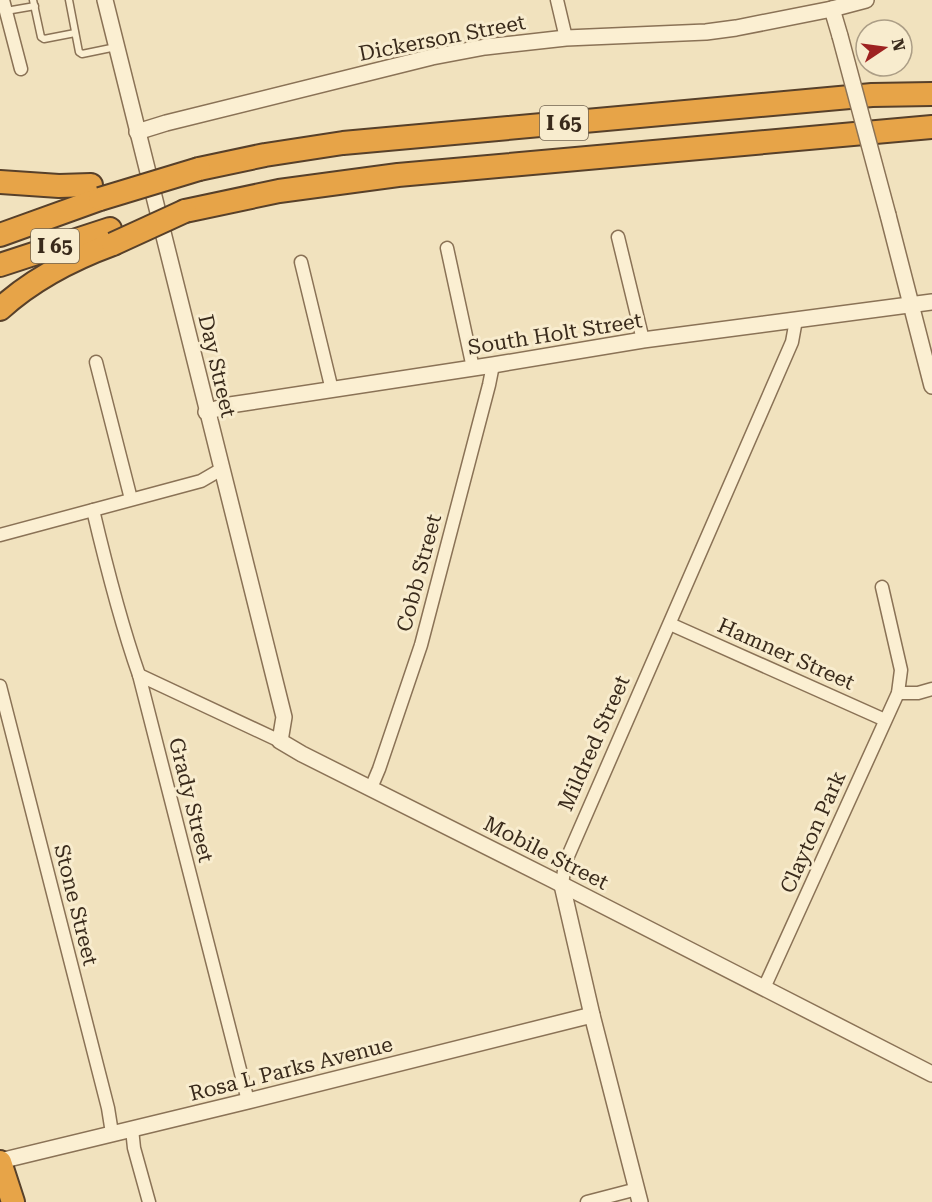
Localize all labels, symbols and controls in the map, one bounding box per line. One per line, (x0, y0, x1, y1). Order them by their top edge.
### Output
street label: Dickerson Street (357, 10, 528, 66)
north arrow (854, 18, 914, 78)
text: N (887, 37, 909, 53)
road number: I 65 (540, 106, 588, 140)
road number: I 65 (31, 229, 79, 263)
street label: South Holt Street (466, 308, 644, 360)
street label: Day Street (193, 312, 241, 420)
street label: Cobb Street (392, 511, 446, 634)
street label: Hamner Street (714, 613, 858, 695)
street label: Mildred Street (553, 671, 635, 814)
street label: Grady Street (164, 735, 218, 865)
street label: Clayton Park (775, 767, 851, 897)
street label: Mobile Street (480, 811, 612, 895)
street label: Stone Street (49, 842, 103, 968)
street label: Rosa L Parks Avenue (187, 1032, 395, 1106)

